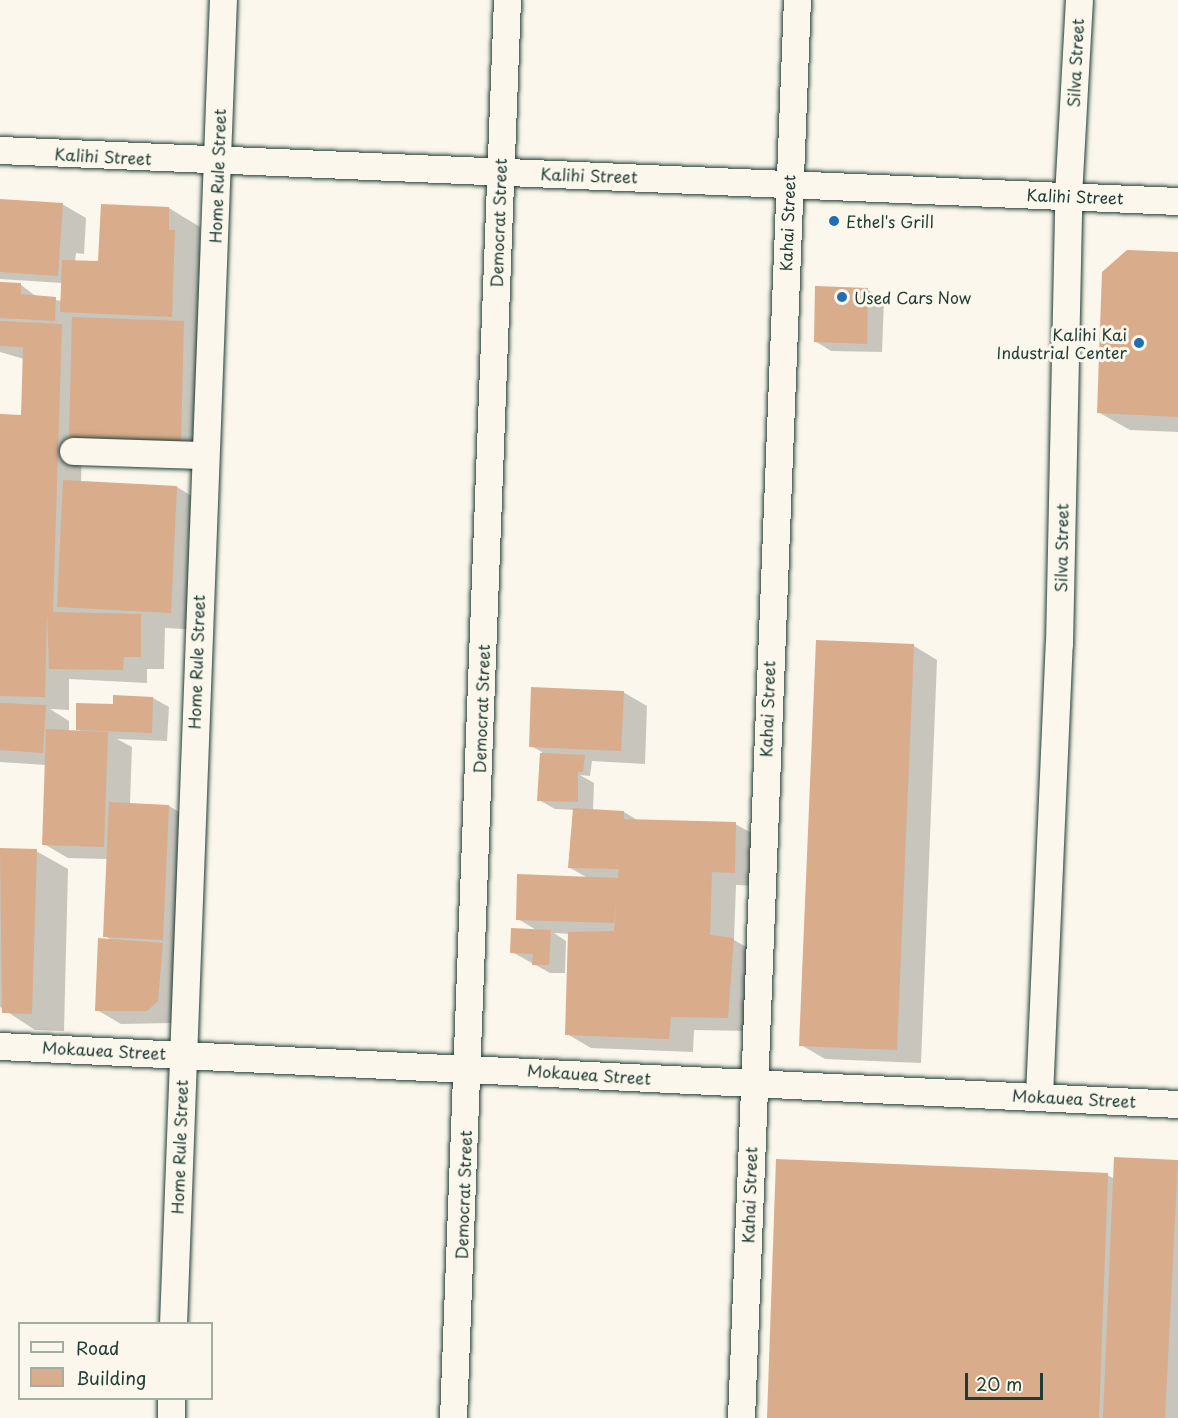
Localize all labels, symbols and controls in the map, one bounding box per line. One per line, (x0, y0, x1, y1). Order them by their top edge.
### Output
street label: Silva Street (1063, 17, 1087, 109)
street label: Home Rule Street (205, 108, 229, 244)
street label: Kalihi Street (54, 144, 152, 168)
street label: Democrat Street (486, 158, 510, 288)
street label: Kalihi Street (540, 164, 638, 186)
street label: Kahai Street (776, 175, 798, 271)
street label: Kalihi Street (1026, 185, 1124, 207)
place label: Ethel's Grill (846, 211, 934, 231)
marker: Ethel's Grill (827, 214, 841, 228)
place label: Used Cars Now (854, 287, 972, 307)
marker: Used Cars Now (835, 290, 849, 304)
place label: Kalihi Kai Industrial Center (997, 324, 1127, 362)
marker: Kalihi Kai Industrial Center (1132, 336, 1146, 350)
street label: Silva Street (1051, 503, 1071, 593)
street label: Home Rule Street (184, 594, 208, 730)
street label: Democrat Street (469, 644, 493, 774)
street label: Kahai Street (756, 661, 778, 757)
street label: Mokauea Street (41, 1037, 167, 1063)
street label: Mokauea Street (526, 1060, 652, 1088)
street label: Home Rule Street (167, 1079, 191, 1215)
street label: Mokauea Street (1011, 1085, 1137, 1111)
street label: Democrat Street (451, 1130, 475, 1260)
street label: Kahai Street (738, 1147, 760, 1243)
legend (18, 1322, 213, 1400)
text: Road (76, 1334, 120, 1361)
scale bar (968, 1361, 1046, 1399)
text: Building (76, 1364, 146, 1391)
text: 20 m (976, 1370, 1022, 1397)

